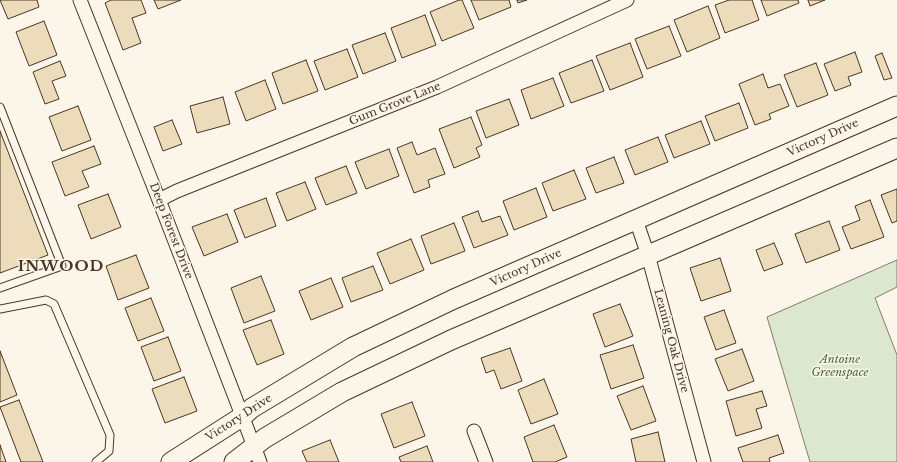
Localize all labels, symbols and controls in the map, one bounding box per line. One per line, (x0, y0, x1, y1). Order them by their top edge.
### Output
street label: Gum Grove Lane (347, 80, 443, 128)
street label: Victory Drive (785, 116, 861, 160)
street label: Deep Forest Drive (147, 181, 195, 281)
street label: Victory Drive (488, 246, 564, 290)
district label: INWOOD (18, 258, 104, 276)
street label: Leaning Oak Drive (651, 288, 691, 394)
park label: Antoine Greenspace (811, 353, 869, 379)
street label: Victory Drive (203, 392, 275, 444)

